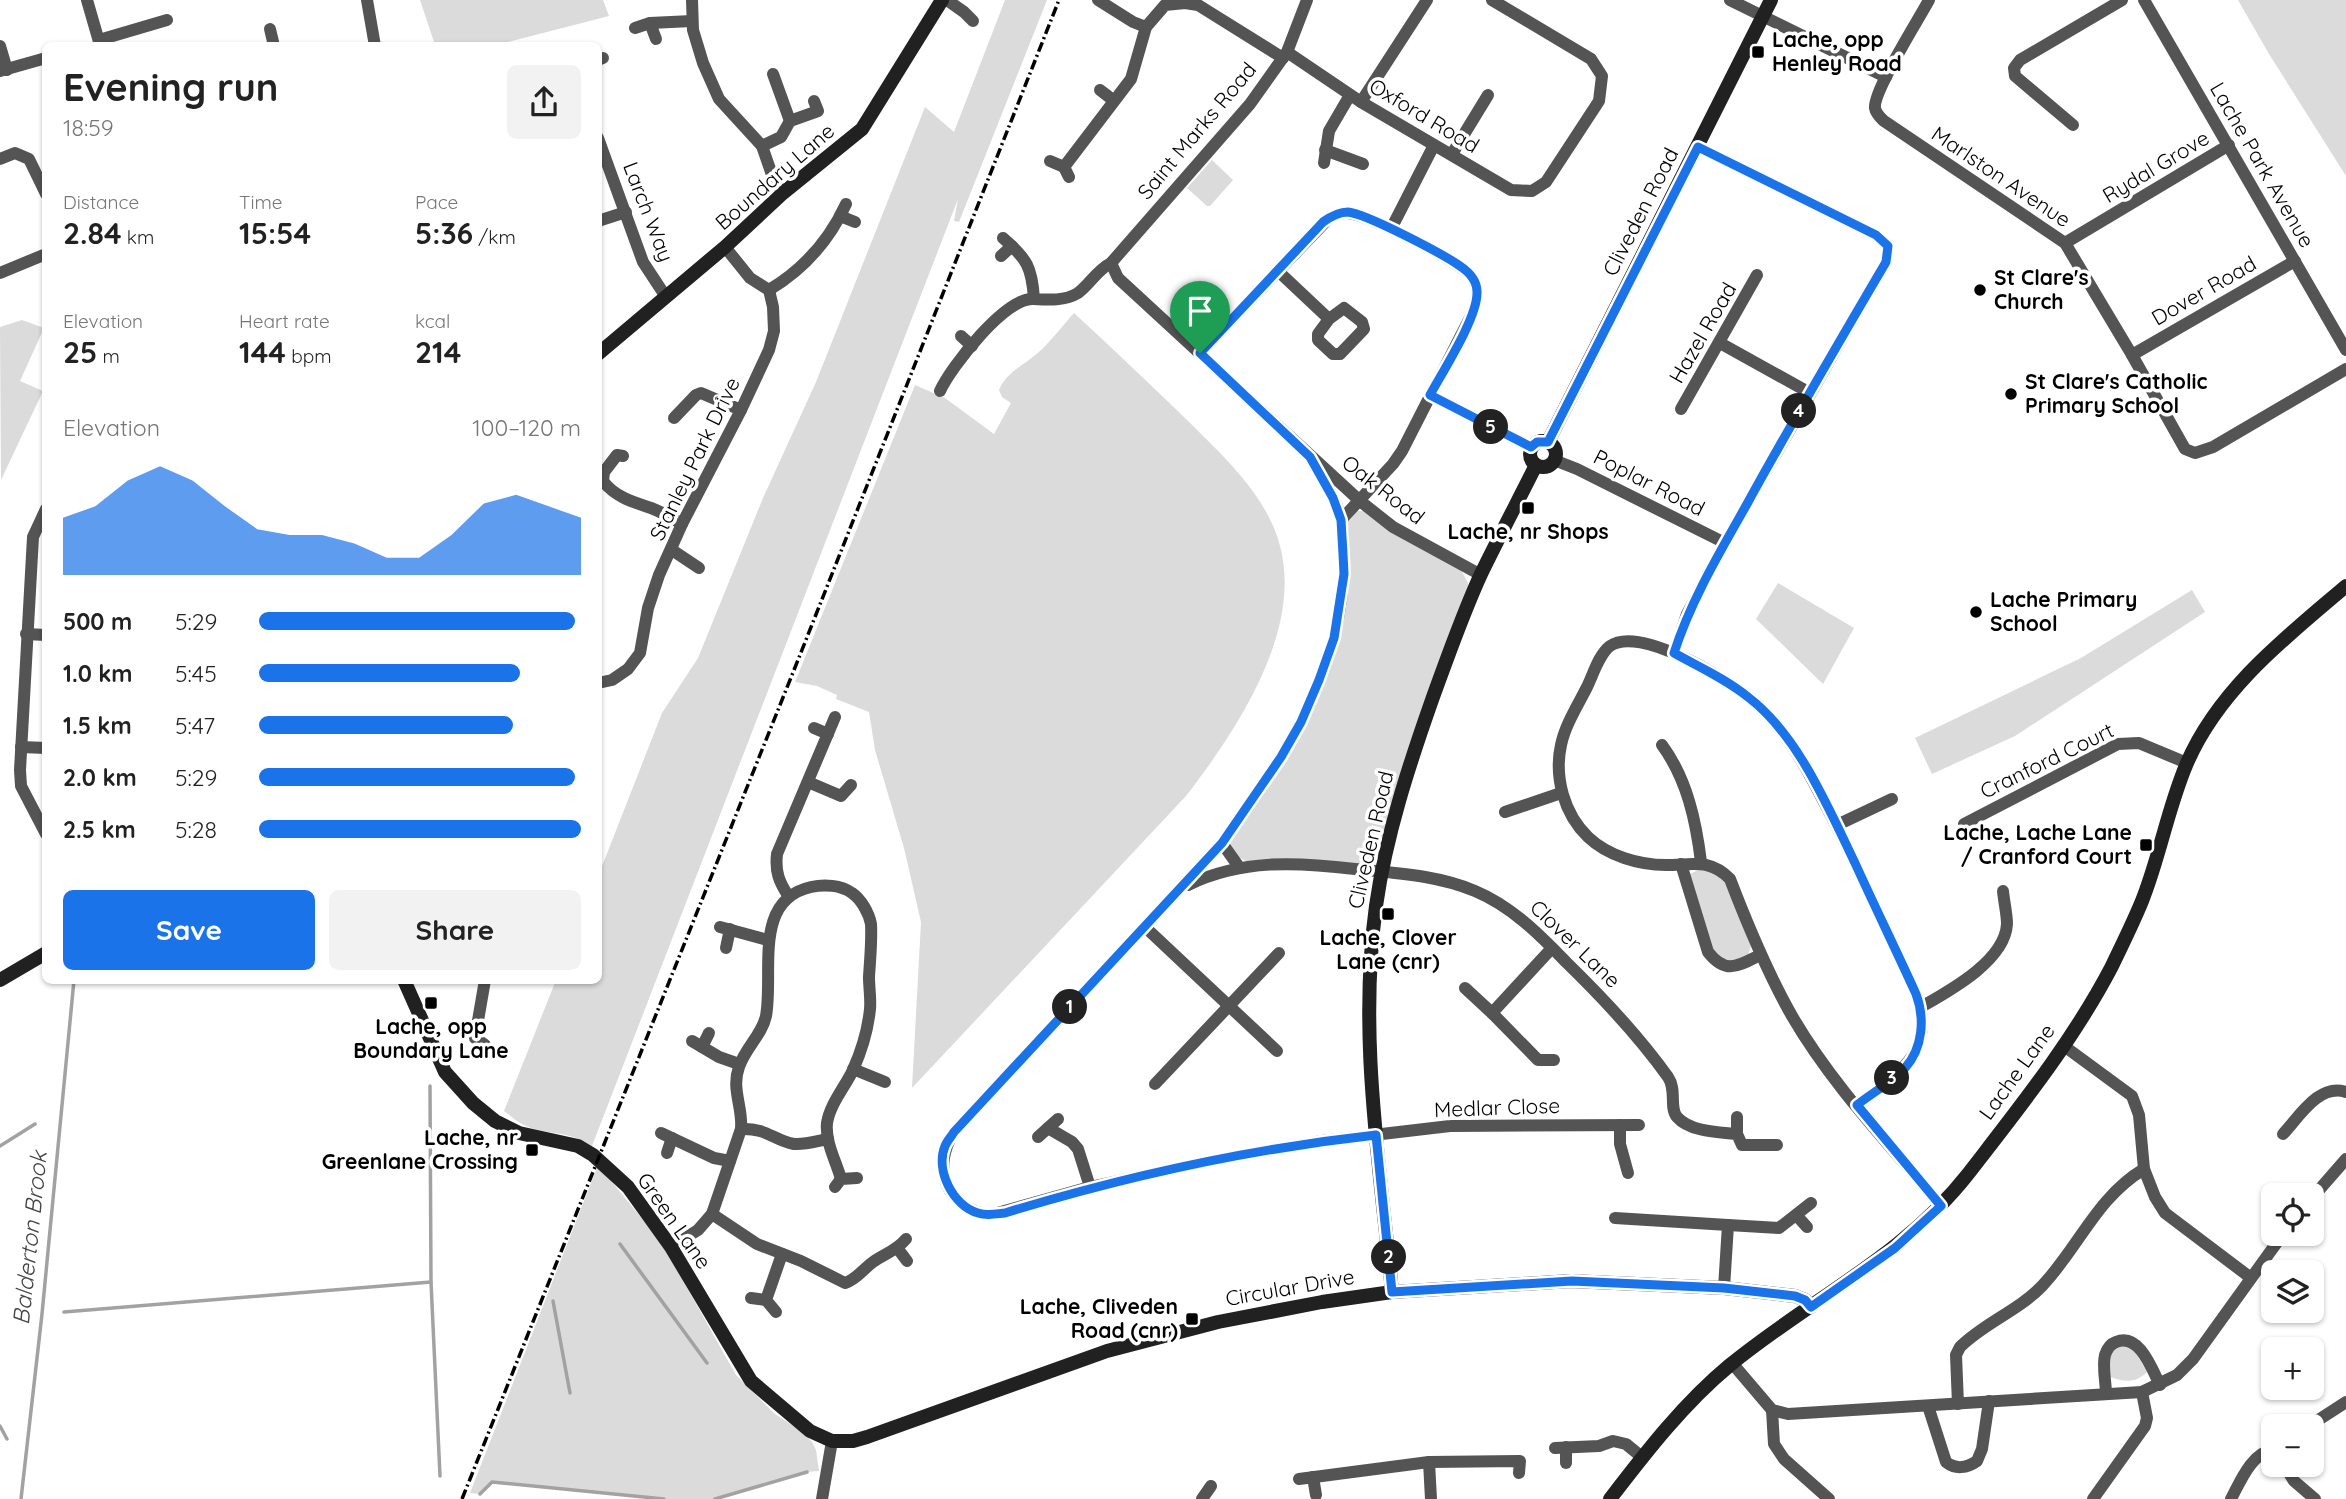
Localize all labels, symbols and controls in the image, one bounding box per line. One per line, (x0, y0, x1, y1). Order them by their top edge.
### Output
place label: Lache, opp Henley Road (1772, 26, 1902, 76)
marker: Lache, opp Henley Road (1750, 44, 1766, 60)
street label: Saint Marks Road (1131, 56, 1261, 204)
text: Evening run (63, 63, 278, 111)
button: share (507, 65, 581, 139)
street label: Oxford Road (1365, 72, 1484, 158)
street label: Lache Park Avenue (2205, 77, 2321, 252)
text: 18:59 (63, 113, 114, 142)
street label: Boundary Lane (709, 117, 839, 235)
street label: Marlston Avenue (1927, 120, 2076, 232)
street label: Rydal Grove (2098, 124, 2213, 208)
street label: Cliveden Road (1597, 143, 1684, 280)
street label: Larch Way (618, 158, 680, 265)
text: Distance (63, 190, 139, 214)
text: Time (239, 190, 283, 214)
text: Pace (415, 190, 458, 214)
text: 2.84 (63, 214, 122, 252)
text: 15:54 (239, 214, 311, 252)
text: 5:36 (415, 214, 473, 252)
text: km (122, 225, 154, 249)
text: /km (473, 225, 516, 249)
street label: Dover Road (2146, 250, 2261, 331)
place label: St Clare's Church (1994, 264, 2089, 314)
street label: Hazel Road (1663, 277, 1741, 388)
pin (1170, 281, 1230, 353)
marker: St Clare's Church (1972, 282, 1988, 298)
icon: arrive (1181, 292, 1219, 330)
text: Elevation (63, 309, 143, 333)
text: Heart rate (239, 309, 330, 333)
text: kcal (415, 309, 450, 333)
text: 25 (63, 333, 97, 371)
text: 144 (239, 333, 286, 371)
text: 214 (415, 333, 461, 371)
text: m (97, 344, 120, 368)
text: bpm (286, 344, 332, 368)
place label: St Clare's Catholic Primary School (2025, 368, 2208, 418)
street label: Stanley Park Drive (643, 373, 745, 545)
marker: St Clare's Catholic Primary School (2003, 386, 2019, 402)
pin: 4 (1782, 394, 1816, 428)
text: 4 (1793, 398, 1804, 422)
pin: 5 (1474, 410, 1508, 444)
text: Elevation (63, 413, 160, 442)
text: 100–120 m (472, 413, 581, 442)
text: 5 (1485, 414, 1496, 438)
street label: Poplar Road (1590, 443, 1709, 521)
street label: Oak Road (1337, 449, 1430, 530)
marker: Lache, nr Shops (1520, 500, 1536, 516)
place label: Lache, nr Shops (1447, 518, 1609, 544)
place label: Lache Primary School (1990, 586, 2137, 636)
marker: Lache Primary School (1968, 604, 1984, 620)
text: 500 m (63, 607, 132, 636)
text: 5:29 (175, 607, 217, 636)
text: 1.0 km (63, 659, 133, 688)
text: 5:45 (175, 659, 217, 688)
text: 1.5 km (63, 711, 132, 740)
text: 5:47 (175, 711, 215, 740)
street label: Cranford Court (1975, 717, 2118, 804)
text: 2.0 km (63, 763, 137, 792)
text: 5:29 (175, 763, 217, 792)
street label: Cliveden Road (1342, 768, 1398, 911)
text: 2.5 km (63, 815, 136, 844)
text: 5:28 (175, 815, 217, 844)
place label: Lache, Lache Lane / Cranford Court (1943, 819, 2132, 869)
marker: Lache, Lache Lane / Cranford Court (2138, 837, 2154, 853)
button: Save (63, 890, 315, 970)
button: Share (329, 890, 581, 970)
street label: Clover Lane (1525, 894, 1626, 993)
marker: Lache, Clover Lane (cnr) (1380, 906, 1396, 922)
place label: Lache, Clover Lane (cnr) (1319, 924, 1457, 974)
pin: 1 (1052, 990, 1088, 1024)
text: 1 (1066, 994, 1073, 1018)
marker: Lache, opp Boundary Lane (423, 995, 439, 1011)
place label: Lache, opp Boundary Lane (353, 1013, 509, 1063)
street label: Lache Lane (1973, 1018, 2060, 1124)
pin: 3 (1874, 1060, 1910, 1096)
text: 3 (1886, 1065, 1897, 1089)
street label: Medlar Close (1434, 1092, 1560, 1122)
place label: Lache, nr Greenlane Crossing (322, 1124, 518, 1174)
marker: Lache, nr Greenlane Crossing (524, 1142, 540, 1158)
water label: Balderton Brook (6, 1148, 53, 1326)
street label: Green Lane (632, 1167, 718, 1274)
map controls (2261, 1183, 2324, 1477)
button: locate (2261, 1183, 2324, 1246)
pin: 2 (1372, 1240, 1406, 1274)
text: 2 (1383, 1244, 1394, 1268)
button: layers (2261, 1260, 2324, 1323)
street label: Circular Drive (1223, 1263, 1356, 1311)
place label: Lache, Cliveden Road (cnr) (1020, 1293, 1178, 1343)
marker: Lache, Cliveden Road (cnr) (1184, 1311, 1200, 1327)
button: + (2261, 1337, 2324, 1400)
button: − (2261, 1414, 2324, 1477)

